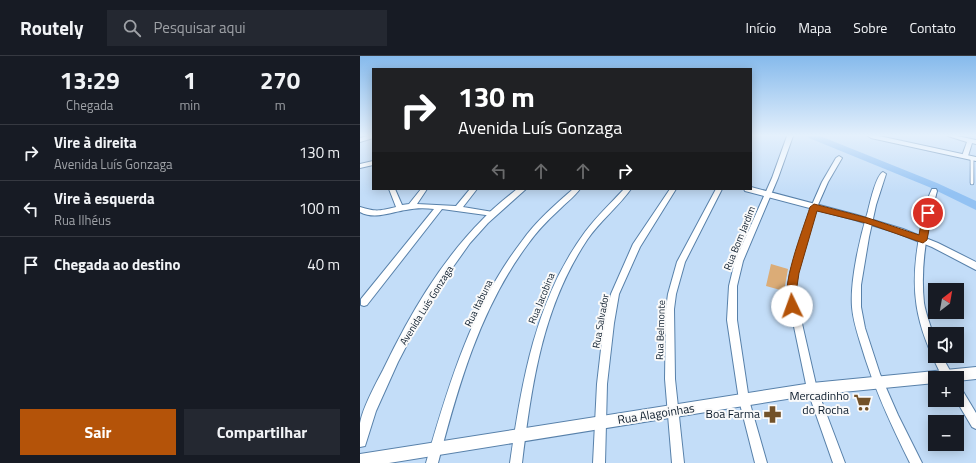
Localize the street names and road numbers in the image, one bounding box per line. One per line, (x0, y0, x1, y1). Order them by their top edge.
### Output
street label: Rua Bom Jardim (720, 204, 759, 272)
street label: Avenida Luís Gonzaga (396, 263, 457, 348)
street label: Rua Jacobina (524, 270, 559, 326)
street label: Rua Itabuna (461, 277, 496, 329)
street label: Rua Salvador (588, 292, 613, 350)
street label: Rua Belmonte (652, 300, 669, 360)
street label: Rua Alagoinhas (616, 398, 696, 429)

